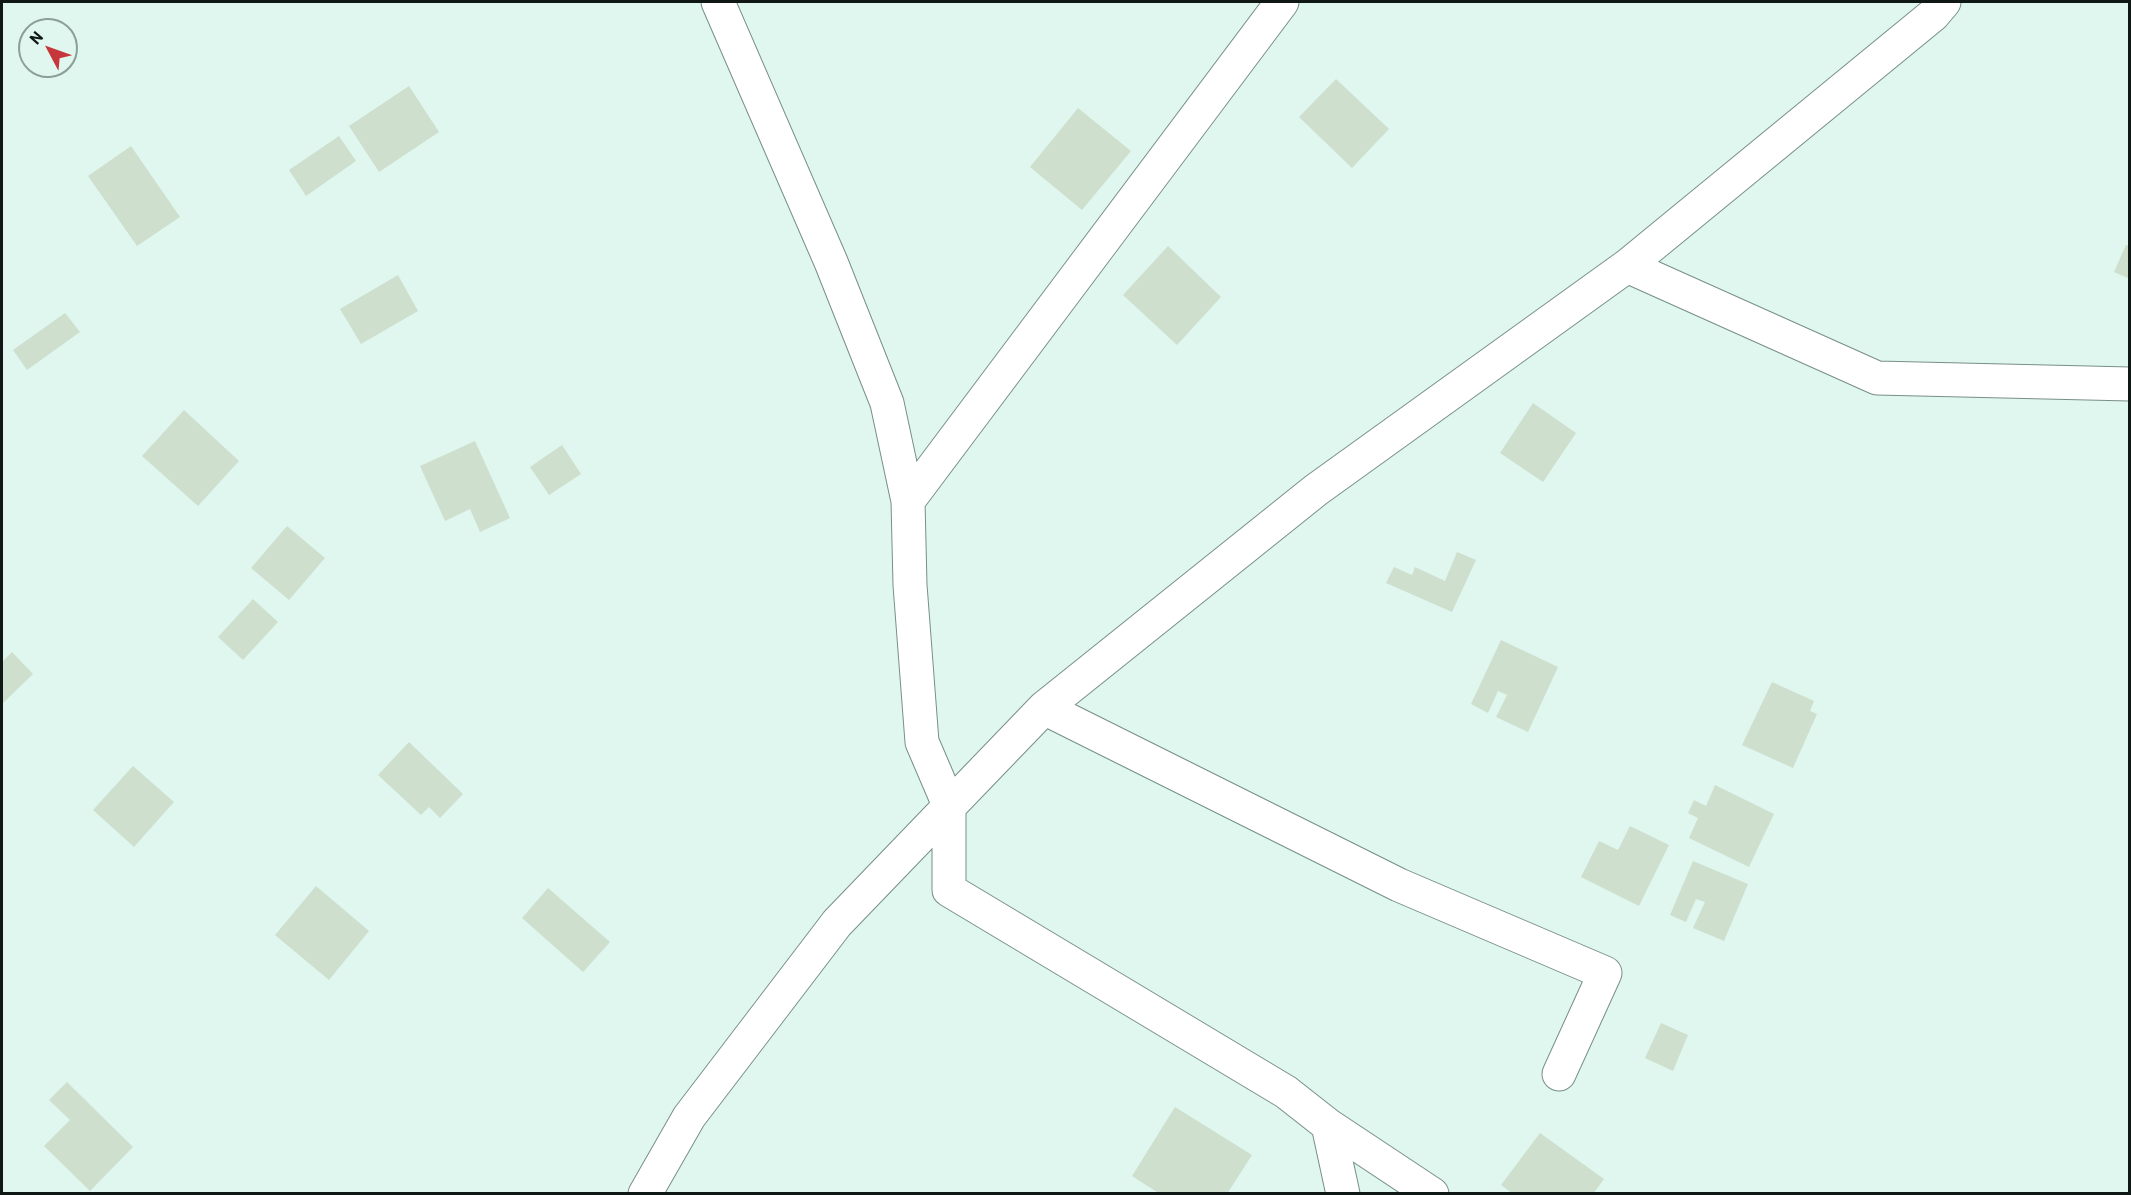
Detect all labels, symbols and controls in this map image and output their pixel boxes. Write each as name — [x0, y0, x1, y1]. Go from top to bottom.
north arrow — [18, 18, 78, 78]
text: N — [25, 27, 46, 47]

